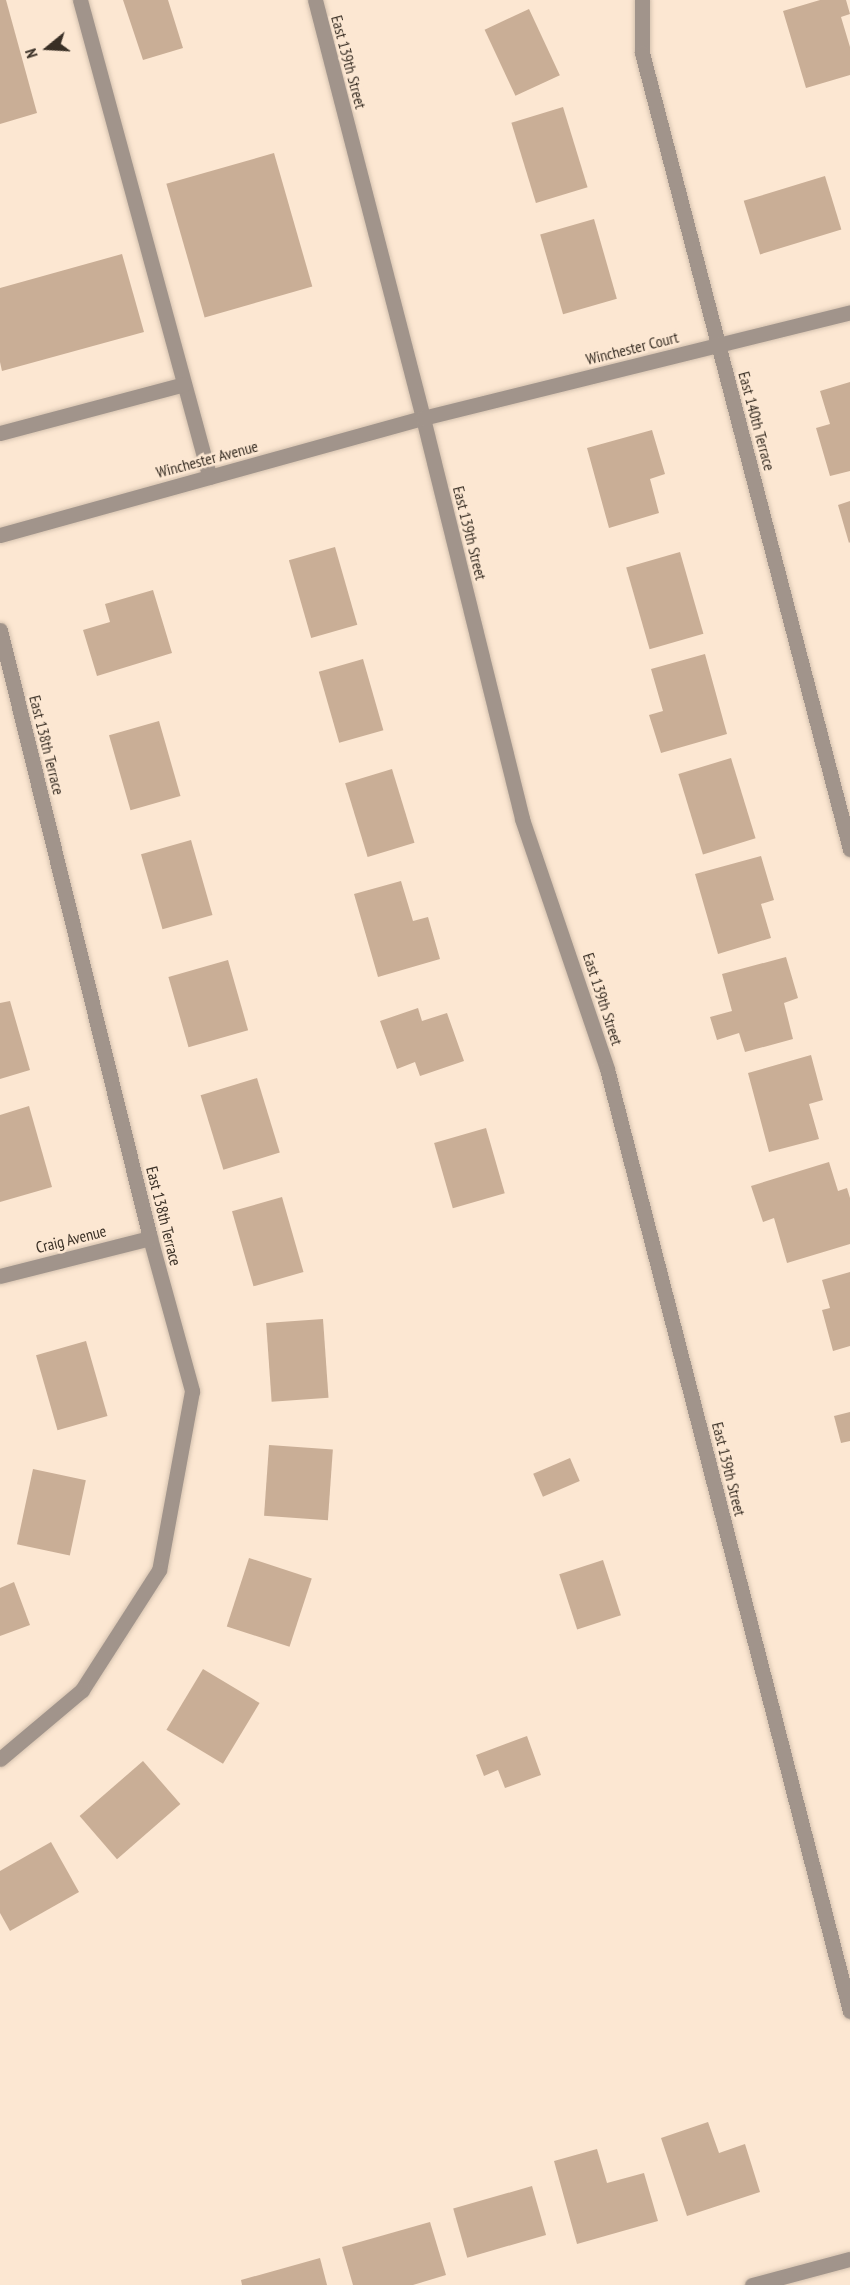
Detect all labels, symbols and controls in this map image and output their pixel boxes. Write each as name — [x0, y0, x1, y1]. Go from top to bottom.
street label: East 139th Street — [327, 13, 371, 111]
north arrow — [18, 18, 78, 78]
text: N — [20, 46, 42, 61]
street label: Winchester Court — [584, 327, 680, 369]
street label: East 140th Terrace — [735, 369, 779, 473]
street label: Winchester Avenue — [154, 436, 260, 482]
street label: East 139th Street — [449, 484, 491, 582]
street label: East 138th Terrace — [25, 693, 69, 797]
street label: East 139th Street — [579, 950, 627, 1048]
street label: East 138th Terrace — [142, 1164, 186, 1268]
street label: Craig Avenue — [34, 1221, 108, 1257]
street label: East 139th Street — [708, 1420, 750, 1518]

